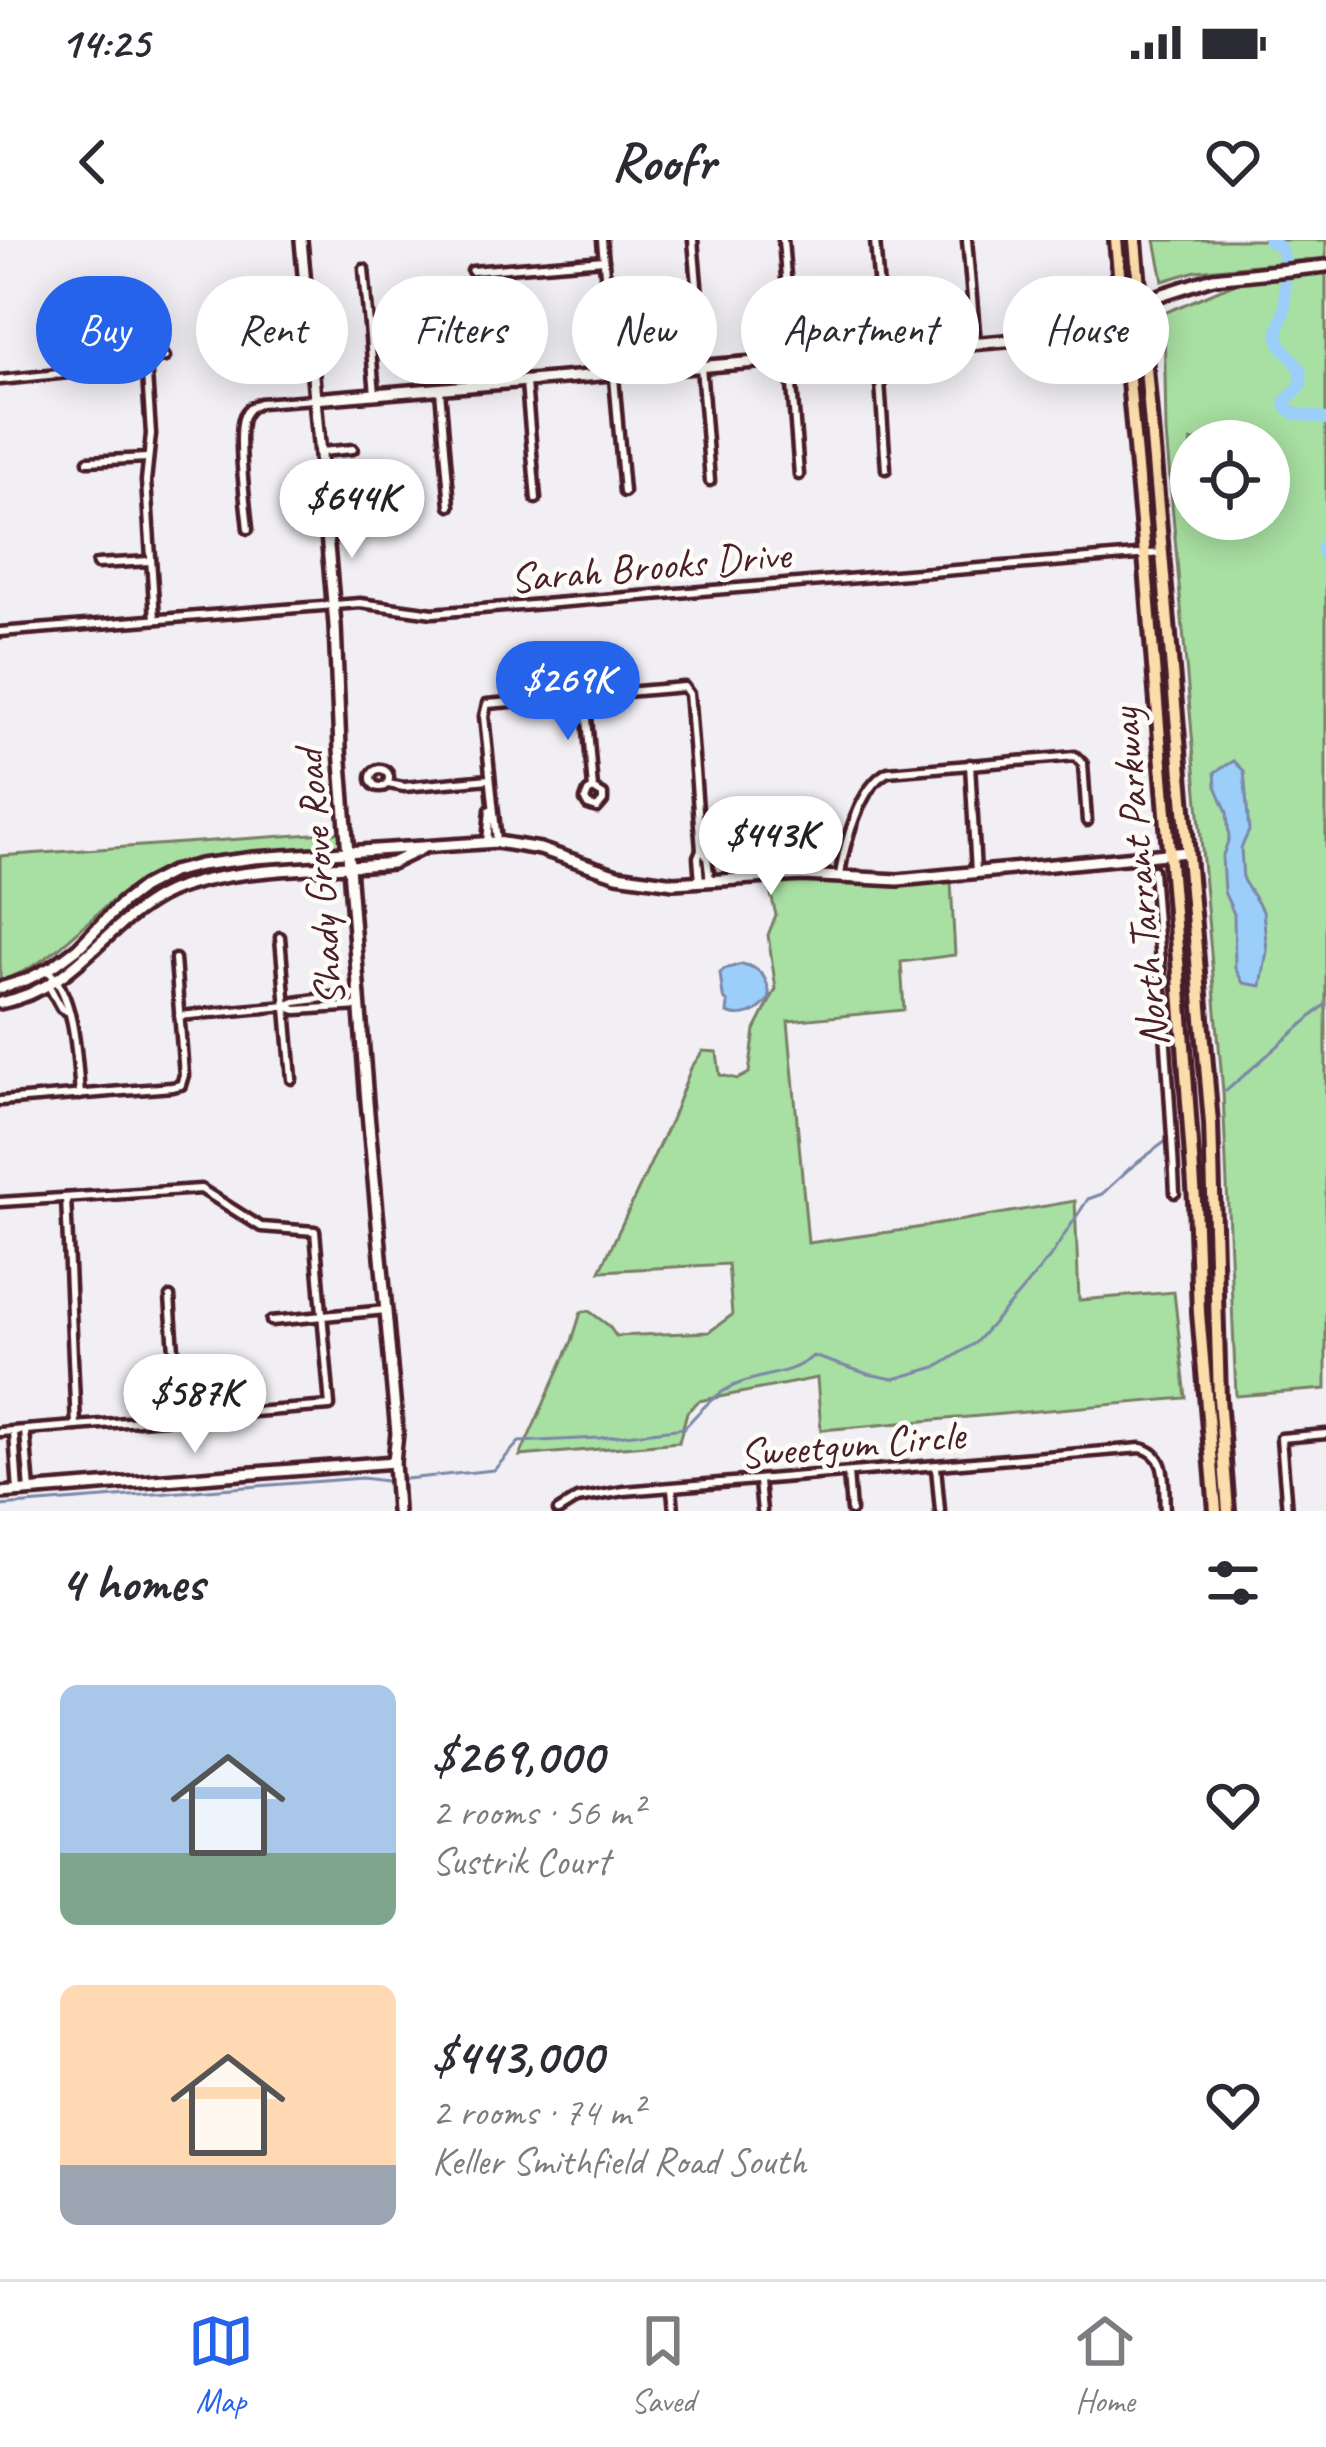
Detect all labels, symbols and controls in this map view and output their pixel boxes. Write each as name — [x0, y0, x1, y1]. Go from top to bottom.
text: 14:25 — [60, 14, 149, 71]
text: Roofr — [611, 128, 715, 196]
icon: back — [60, 129, 126, 195]
icon: heart — [1200, 129, 1266, 195]
chip: Buy — [36, 276, 172, 384]
chip: Rent — [196, 276, 348, 384]
chip: Filters — [372, 276, 548, 384]
chip: New — [572, 276, 717, 384]
chip: Apartment — [741, 276, 979, 384]
chip: House — [1003, 276, 1169, 384]
map controls — [1170, 420, 1290, 540]
button: locate — [1170, 420, 1290, 540]
pin: $644K — [268, 459, 436, 561]
text: $644K — [307, 473, 397, 522]
street label: Sarah Brooks Drive — [508, 528, 794, 605]
pin: $269K — [484, 641, 652, 743]
text: $269K — [523, 655, 613, 704]
street label: North Tarrant Parkway — [1098, 704, 1181, 1049]
street label: Shady Grove Road — [281, 742, 357, 1008]
pin: $443K — [687, 796, 855, 898]
text: $443K — [726, 810, 816, 859]
pin: $587K — [111, 1354, 279, 1456]
text: $587K — [150, 1368, 240, 1417]
street label: Sweetgum Circle — [738, 1408, 969, 1481]
icon: filters — [1200, 1550, 1266, 1616]
text: 4 homes — [60, 1551, 204, 1615]
text: $269,000 — [432, 1724, 603, 1788]
icon: home — [156, 1733, 300, 1877]
icon: heart — [1200, 1772, 1266, 1838]
text: 2 rooms · 56 m² — [432, 1788, 643, 1837]
text: Sustrik Court — [432, 1837, 609, 1886]
text: $443,000 — [432, 2024, 603, 2088]
icon: home — [156, 2033, 300, 2177]
icon: heart — [1200, 2072, 1266, 2138]
text: 2 rooms · 74 m² — [432, 2088, 643, 2137]
text: Keller Smithfield Road South — [432, 2137, 806, 2186]
tab: Map — [188, 2308, 254, 2422]
tab: Saved — [630, 2308, 696, 2422]
tab: Home — [1072, 2308, 1138, 2422]

